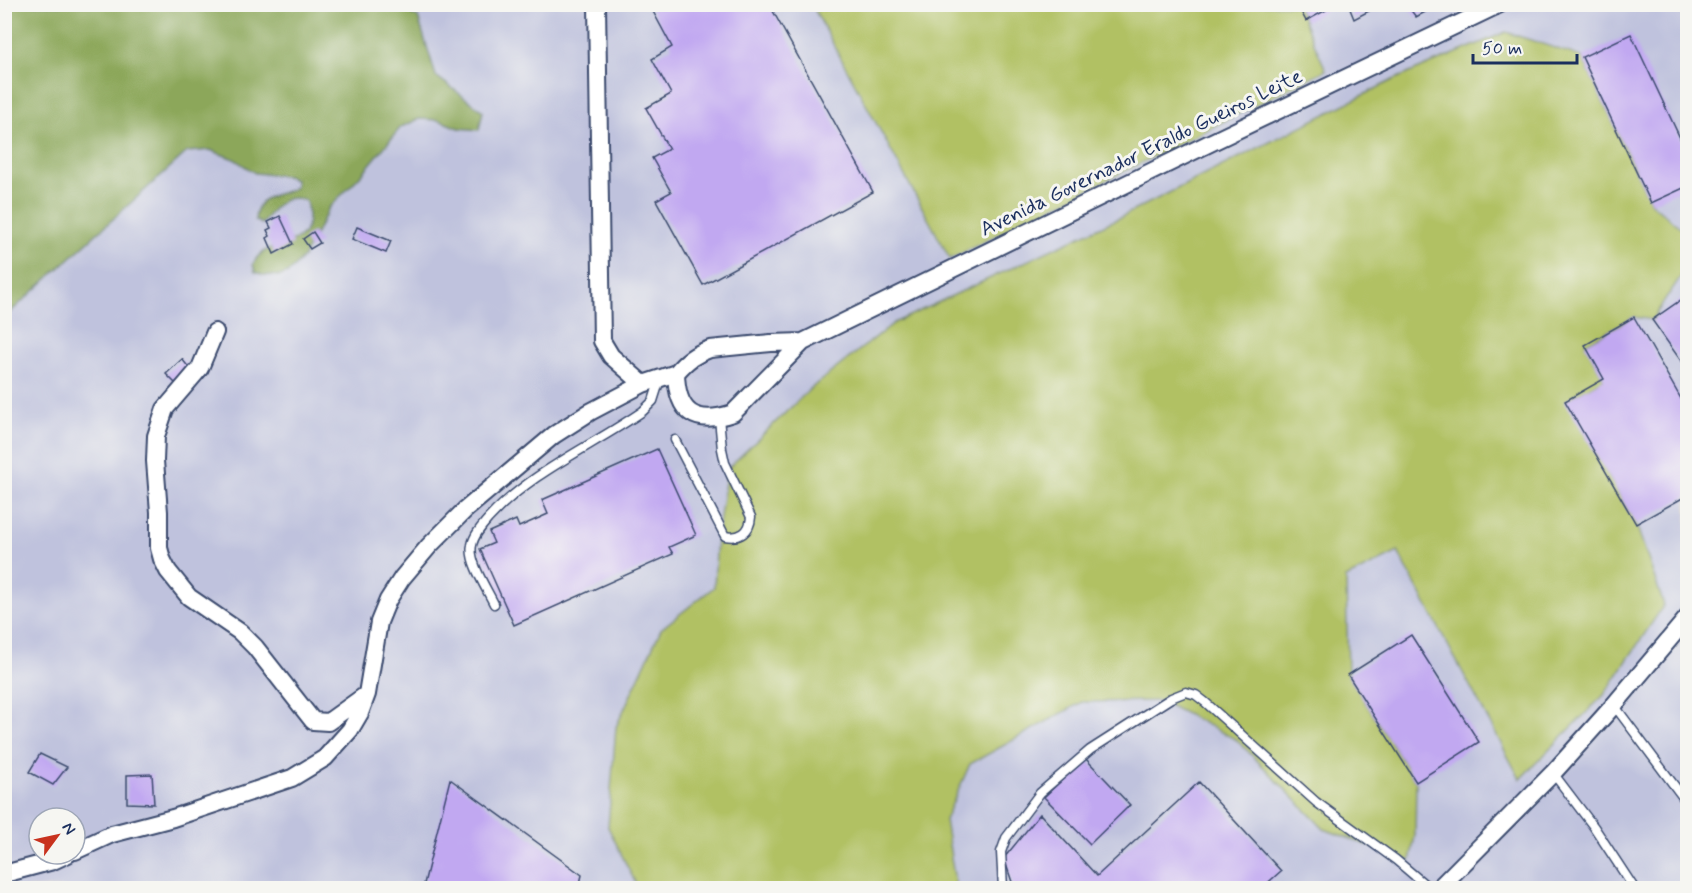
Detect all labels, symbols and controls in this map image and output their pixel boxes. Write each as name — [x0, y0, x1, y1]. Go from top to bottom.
scale bar — [1473, 27, 1576, 65]
text: 50 m — [1482, 37, 1522, 61]
street label: Avenida Governador Eraldo Gueiros Leite — [976, 62, 1307, 243]
north arrow — [27, 806, 87, 866]
text: N — [57, 818, 80, 839]

